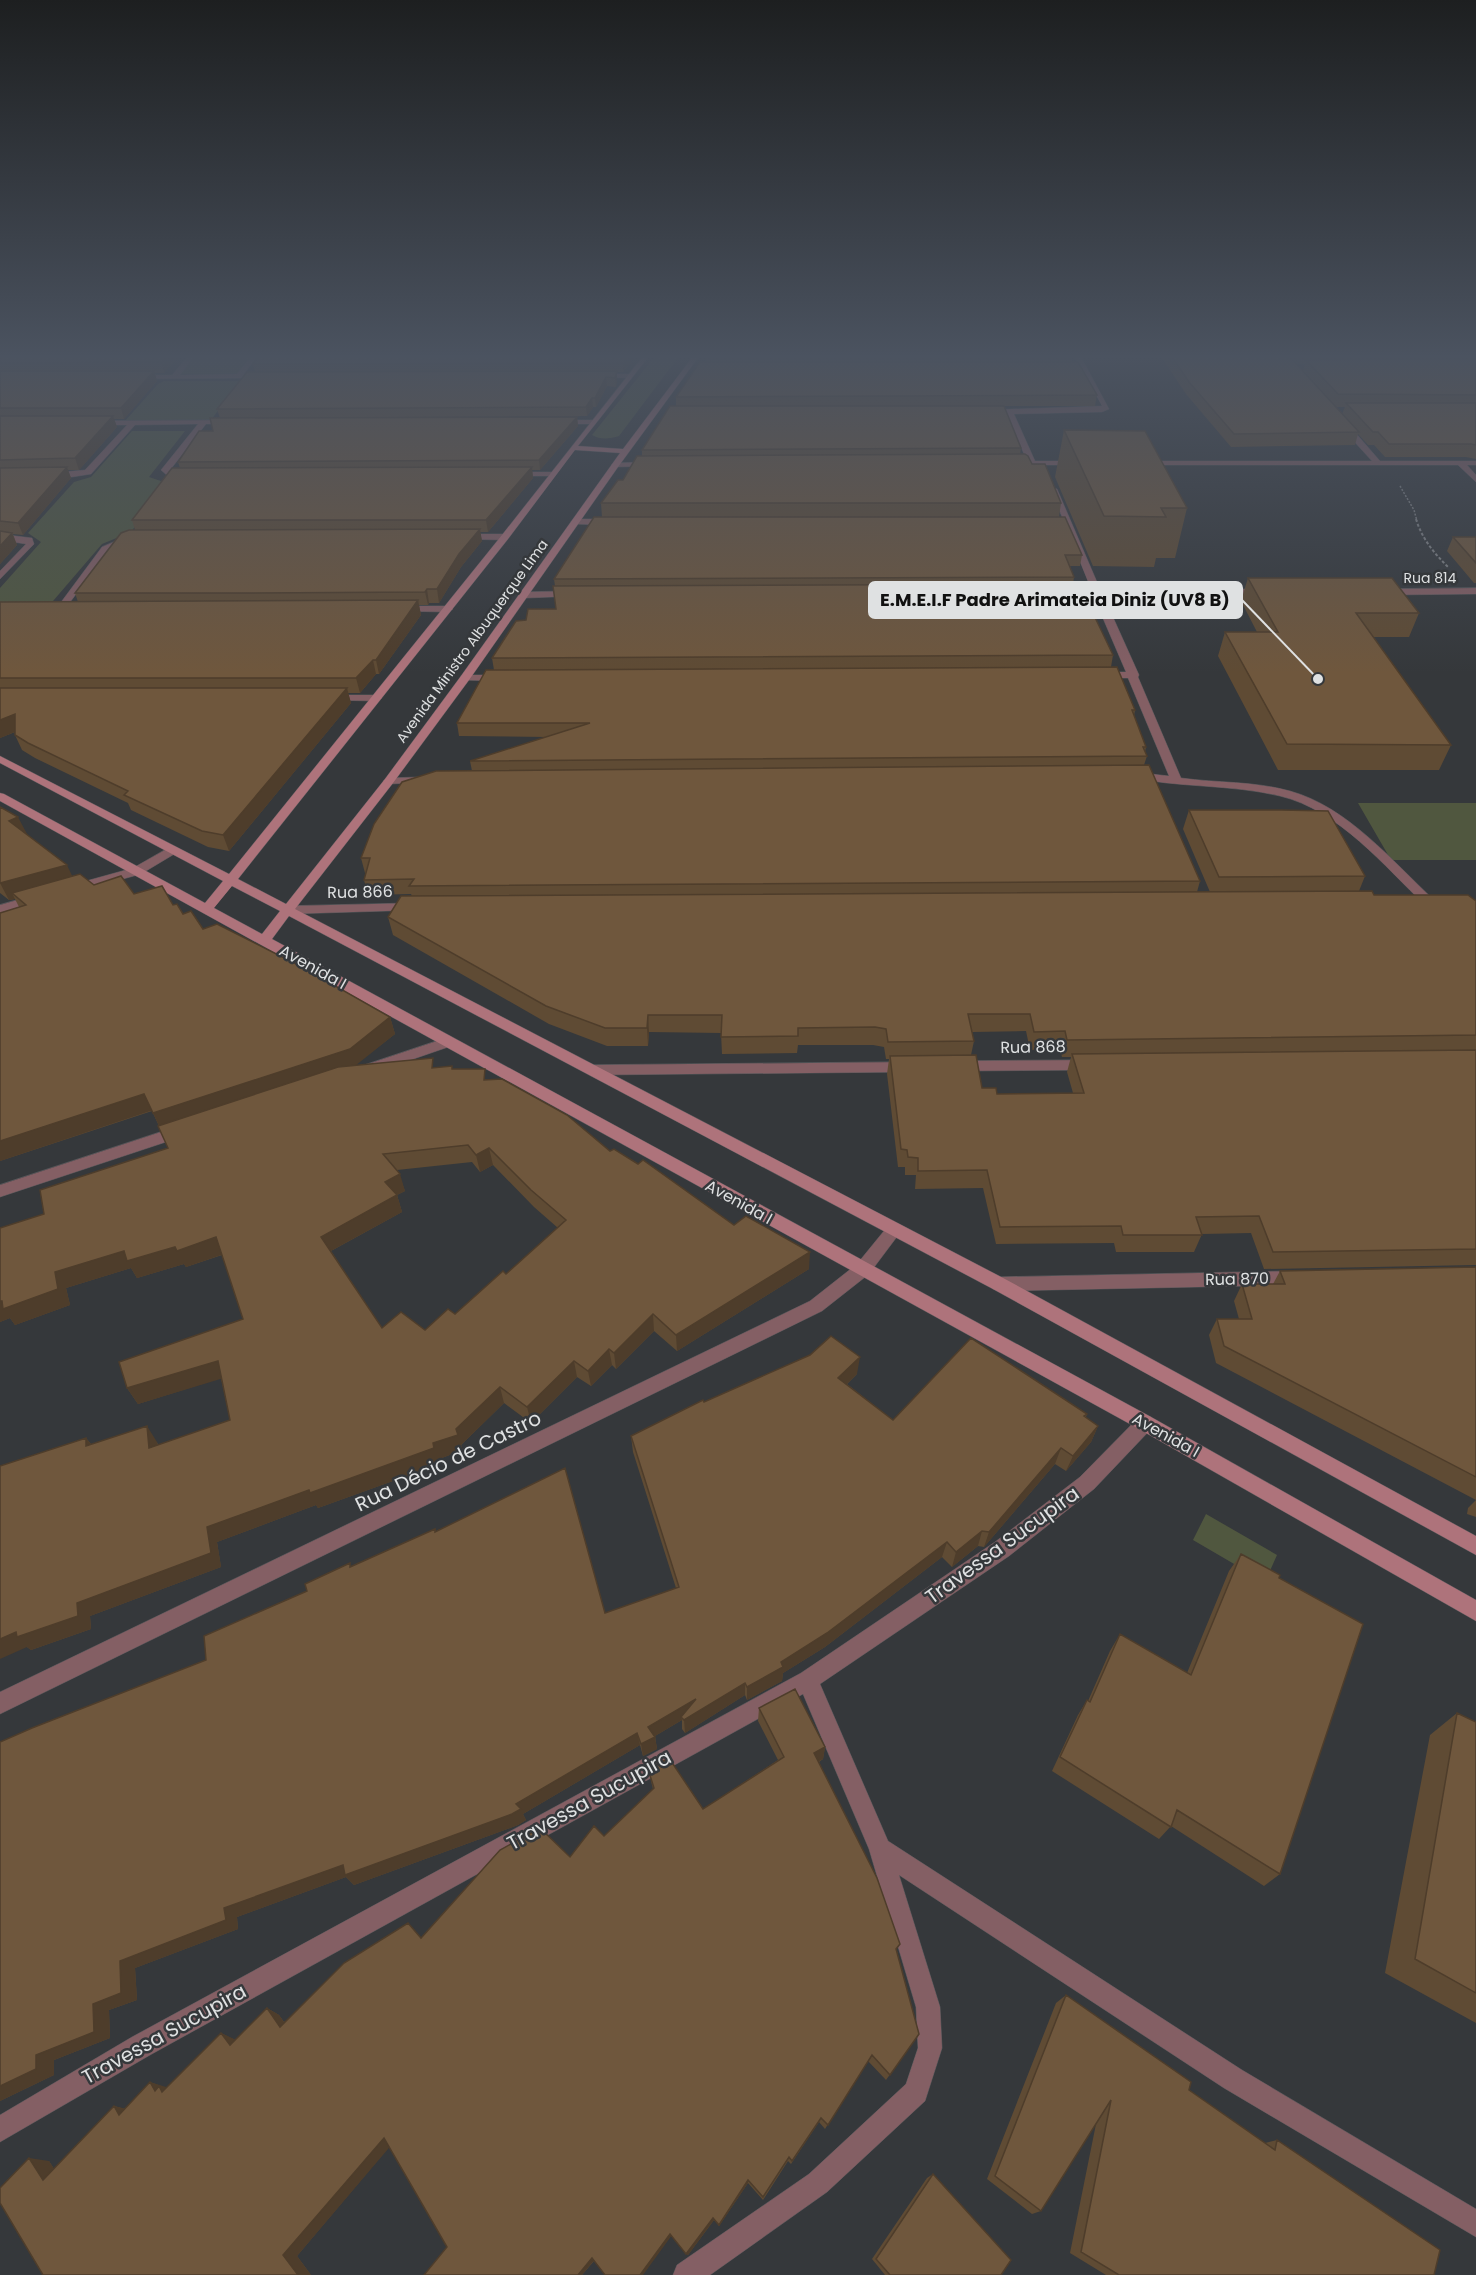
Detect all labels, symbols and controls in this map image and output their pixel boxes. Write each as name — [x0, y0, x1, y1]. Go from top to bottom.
street label: Avenida Ministro Albuquerque Lima — [391, 535, 553, 747]
street label: Rua 814 — [1404, 568, 1457, 588]
callout: E.M.E.I.F Padre Arimateia Diniz (UV8 B) — [869, 582, 1242, 618]
text: E.M.E.I.F Padre Arimateia Diniz (UV8 B) — [880, 587, 1230, 612]
street label: Rua 866 — [327, 880, 393, 904]
street label: Avenida I — [275, 939, 351, 995]
street label: Rua 868 — [1000, 1035, 1066, 1059]
street label: Avenida I — [701, 1174, 777, 1230]
street label: Rua 870 — [1205, 1267, 1269, 1291]
street label: Rua Décio de Castro — [350, 1404, 546, 1518]
street label: Avenida I — [1128, 1407, 1204, 1463]
street label: Travessa Sucupira — [919, 1480, 1085, 1610]
street label: Travessa Sucupira — [502, 1743, 676, 1857]
street label: Travessa Sucupira — [77, 1977, 251, 2091]

